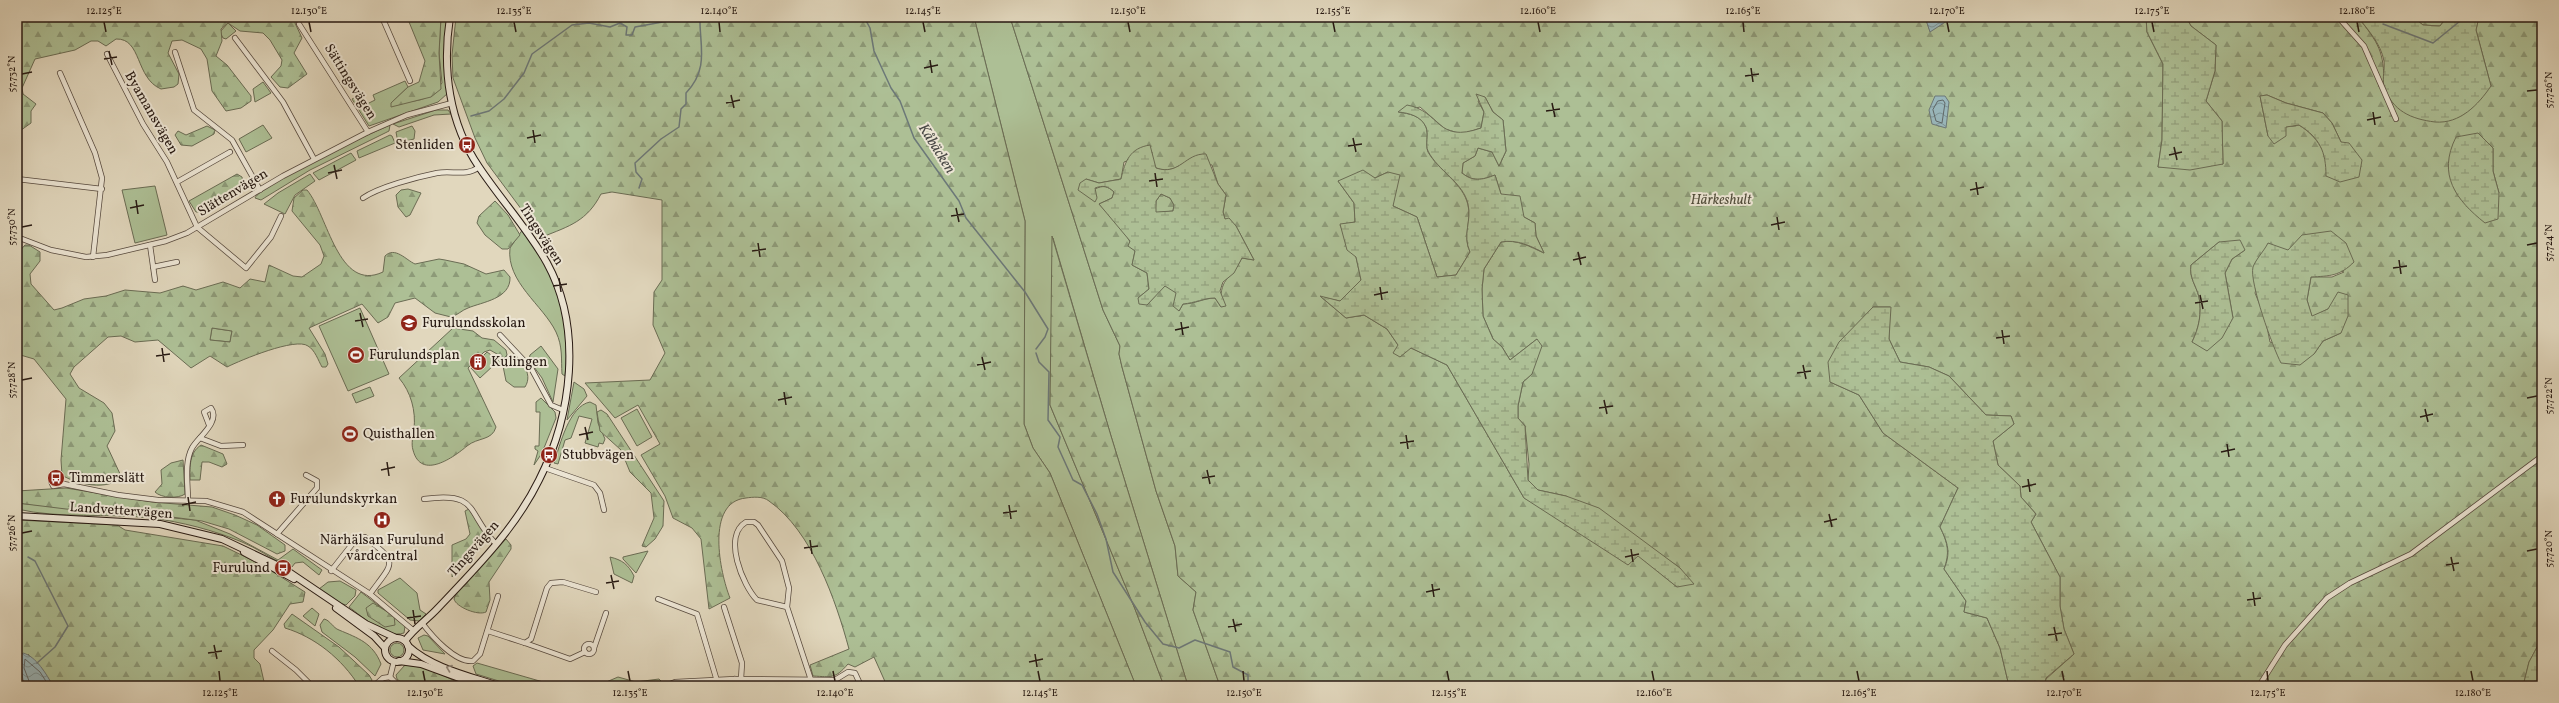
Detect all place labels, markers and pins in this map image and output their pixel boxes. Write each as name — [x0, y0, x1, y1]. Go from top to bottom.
bus stop icon: Stenliden — [457, 135, 477, 155]
place label: Stenliden — [395, 136, 454, 155]
school or university icon: Furulundsskolan — [399, 313, 419, 333]
place label: Furulundsskolan — [422, 314, 526, 333]
sports icon: Furulundsplan — [346, 345, 366, 365]
place label: Furulundsplan — [369, 346, 460, 365]
building icon: Kulingen — [468, 352, 488, 372]
place label: Kulingen — [491, 353, 547, 372]
sports icon: Quisthallen — [340, 424, 360, 444]
place label: Quisthallen — [363, 425, 435, 444]
bus stop icon: Stubbvägen — [539, 445, 559, 465]
place label: Stubbvägen — [562, 446, 634, 465]
bus stop icon: Timmerslätt — [46, 468, 66, 488]
place label: Timmerslätt — [69, 469, 145, 488]
church icon: Furulundskyrkan — [267, 489, 287, 509]
place label: Furulundskyrkan — [290, 490, 397, 509]
hospital icon: Närhälsan Furulund vårdcentral — [372, 510, 392, 530]
place label: Närhälsan Furulund vårdcentral — [320, 531, 444, 566]
bus stop icon: Furulund — [273, 558, 293, 578]
place label: Furulund — [213, 559, 270, 578]

